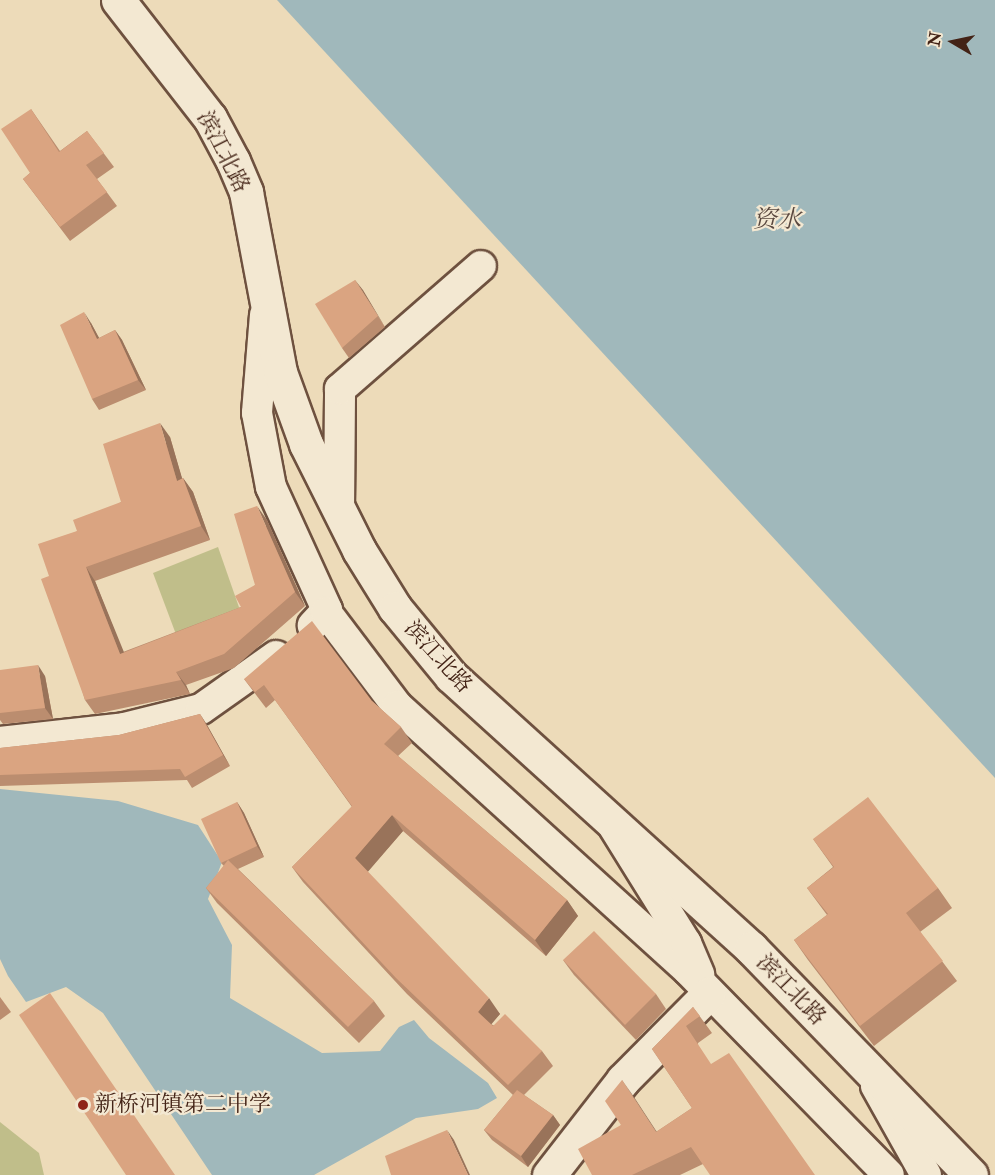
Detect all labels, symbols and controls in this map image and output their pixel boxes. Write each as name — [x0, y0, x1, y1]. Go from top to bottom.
north arrow — [923, 12, 983, 72]
text: N — [924, 31, 946, 48]
street label: 滨江北路 — [191, 107, 255, 197]
water label: 资水 — [753, 206, 801, 234]
street label: 滨江北路 — [399, 615, 477, 699]
street label: 滨江北路 — [751, 949, 831, 1031]
place label: 新桥河镇第二中学 — [95, 1092, 271, 1118]
marker: 新桥河镇第二中学 — [76, 1098, 90, 1112]

